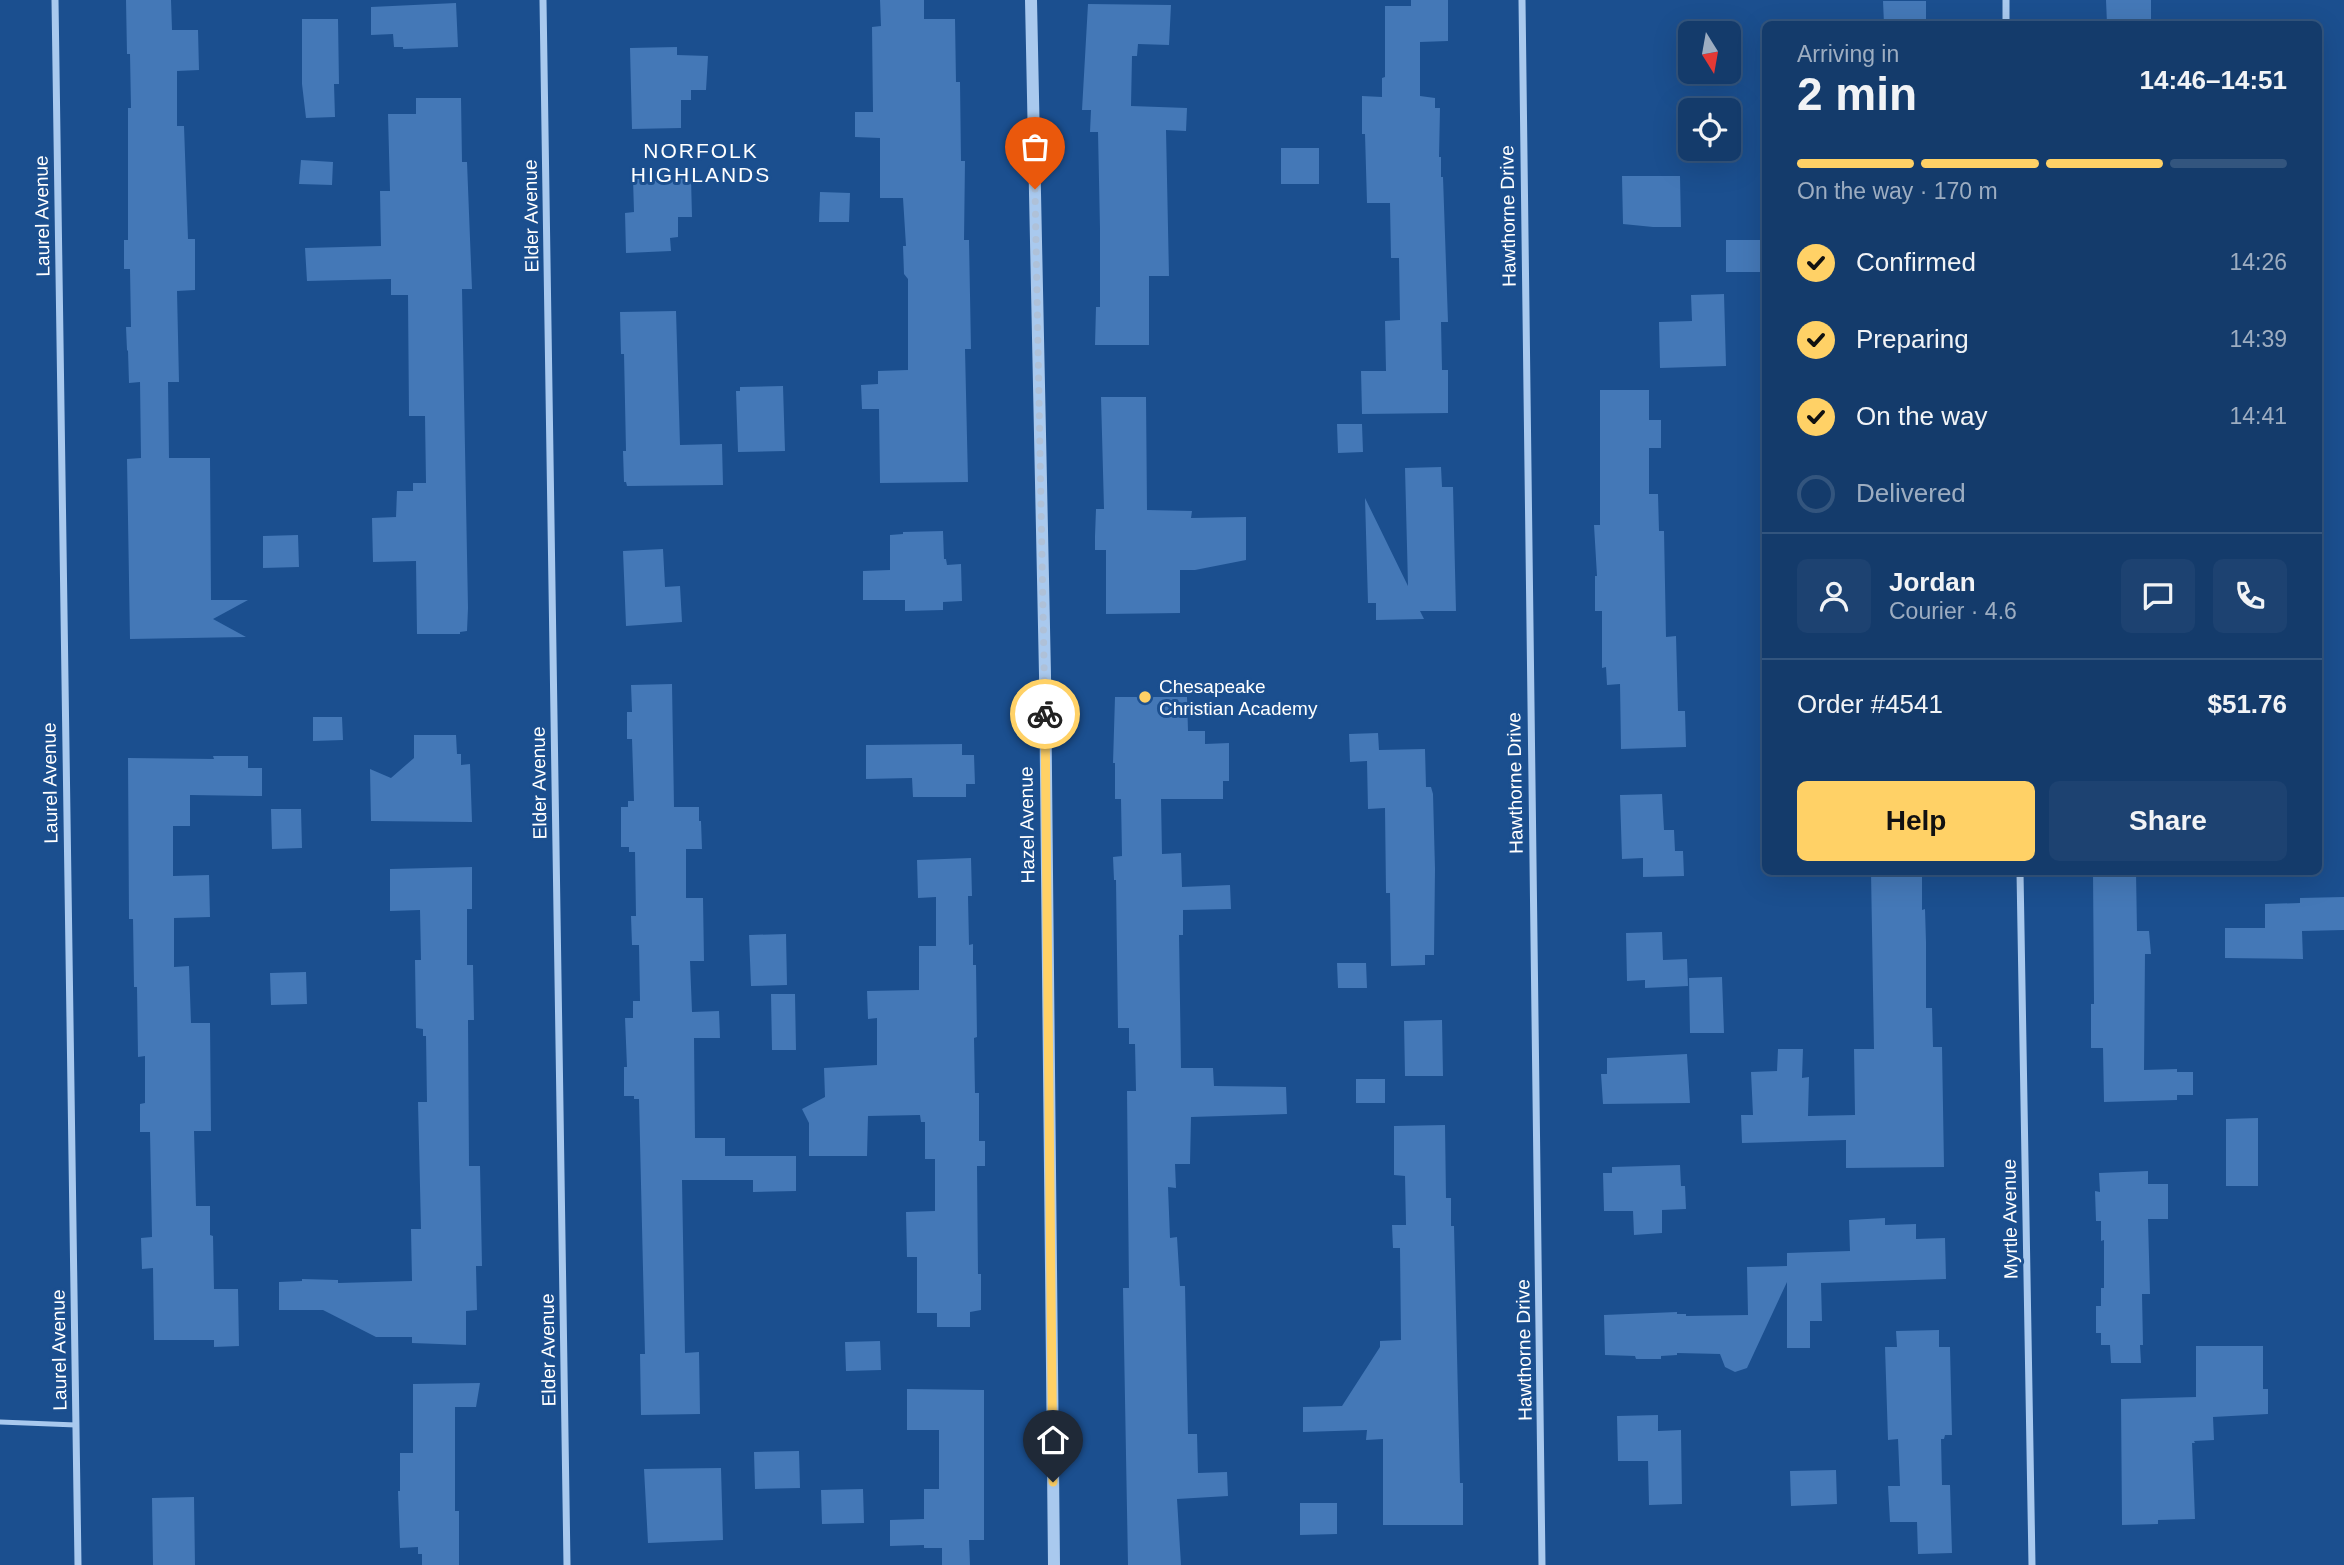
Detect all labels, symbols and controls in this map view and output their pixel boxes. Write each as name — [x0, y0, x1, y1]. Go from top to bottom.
north arrow — [1678, 21, 1741, 84]
map controls — [1678, 21, 1741, 161]
text: Arriving in — [1797, 41, 1899, 67]
text: 14:46–14:51 — [2140, 65, 2287, 95]
text: 2 min — [1797, 68, 1917, 120]
button: locate — [1678, 98, 1741, 161]
pin — [1005, 117, 1065, 189]
icon: bag — [1016, 128, 1054, 166]
district label: NORFOLK HIGHLANDS — [631, 139, 771, 186]
street label: Hawthorne Drive — [1496, 145, 1520, 287]
street label: Laurel Avenue — [30, 155, 54, 277]
street label: Elder Avenue — [520, 159, 542, 273]
text: On the way · 170 m — [1797, 178, 1998, 204]
icon: check — [1797, 244, 1835, 282]
text: Confirmed — [1856, 247, 1976, 277]
text: 14:26 — [2229, 249, 2287, 275]
icon: check — [1797, 321, 1835, 359]
text: Preparing — [1856, 324, 1969, 354]
text: 14:39 — [2229, 326, 2287, 352]
icon: check — [1797, 398, 1835, 436]
text: On the way — [1856, 401, 1988, 431]
text: 14:41 — [2229, 403, 2287, 429]
text: Delivered — [1856, 478, 1966, 508]
button: person — [1797, 559, 1871, 633]
button: chat — [2121, 559, 2195, 633]
button: phone — [2213, 559, 2287, 633]
text: Jordan — [1889, 567, 1976, 597]
text: Courier · 4.6 — [1889, 598, 2017, 624]
place label: Chesapeake Christian Academy — [1159, 676, 1318, 719]
courier — [1010, 679, 1080, 749]
marker: Chesapeake Christian Academy — [1137, 689, 1153, 705]
text: Order #4541 — [1797, 689, 1943, 719]
text: $51.76 — [2207, 689, 2287, 719]
icon: bike — [1026, 695, 1064, 733]
street label: Hawthorne Drive — [1503, 712, 1527, 854]
street label: Laurel Avenue — [38, 722, 62, 844]
street label: Elder Avenue — [528, 726, 550, 840]
street label: Hazel Avenue — [1015, 766, 1039, 884]
button: Help — [1797, 781, 2035, 861]
button: Share — [2049, 781, 2287, 861]
street label: Myrtle Avenue — [1998, 1159, 2022, 1279]
street label: Hawthorne Drive — [1512, 1279, 1536, 1421]
street label: Laurel Avenue — [47, 1289, 71, 1411]
street label: Elder Avenue — [537, 1293, 559, 1407]
pin — [1023, 1410, 1083, 1482]
icon: home — [1034, 1421, 1072, 1459]

